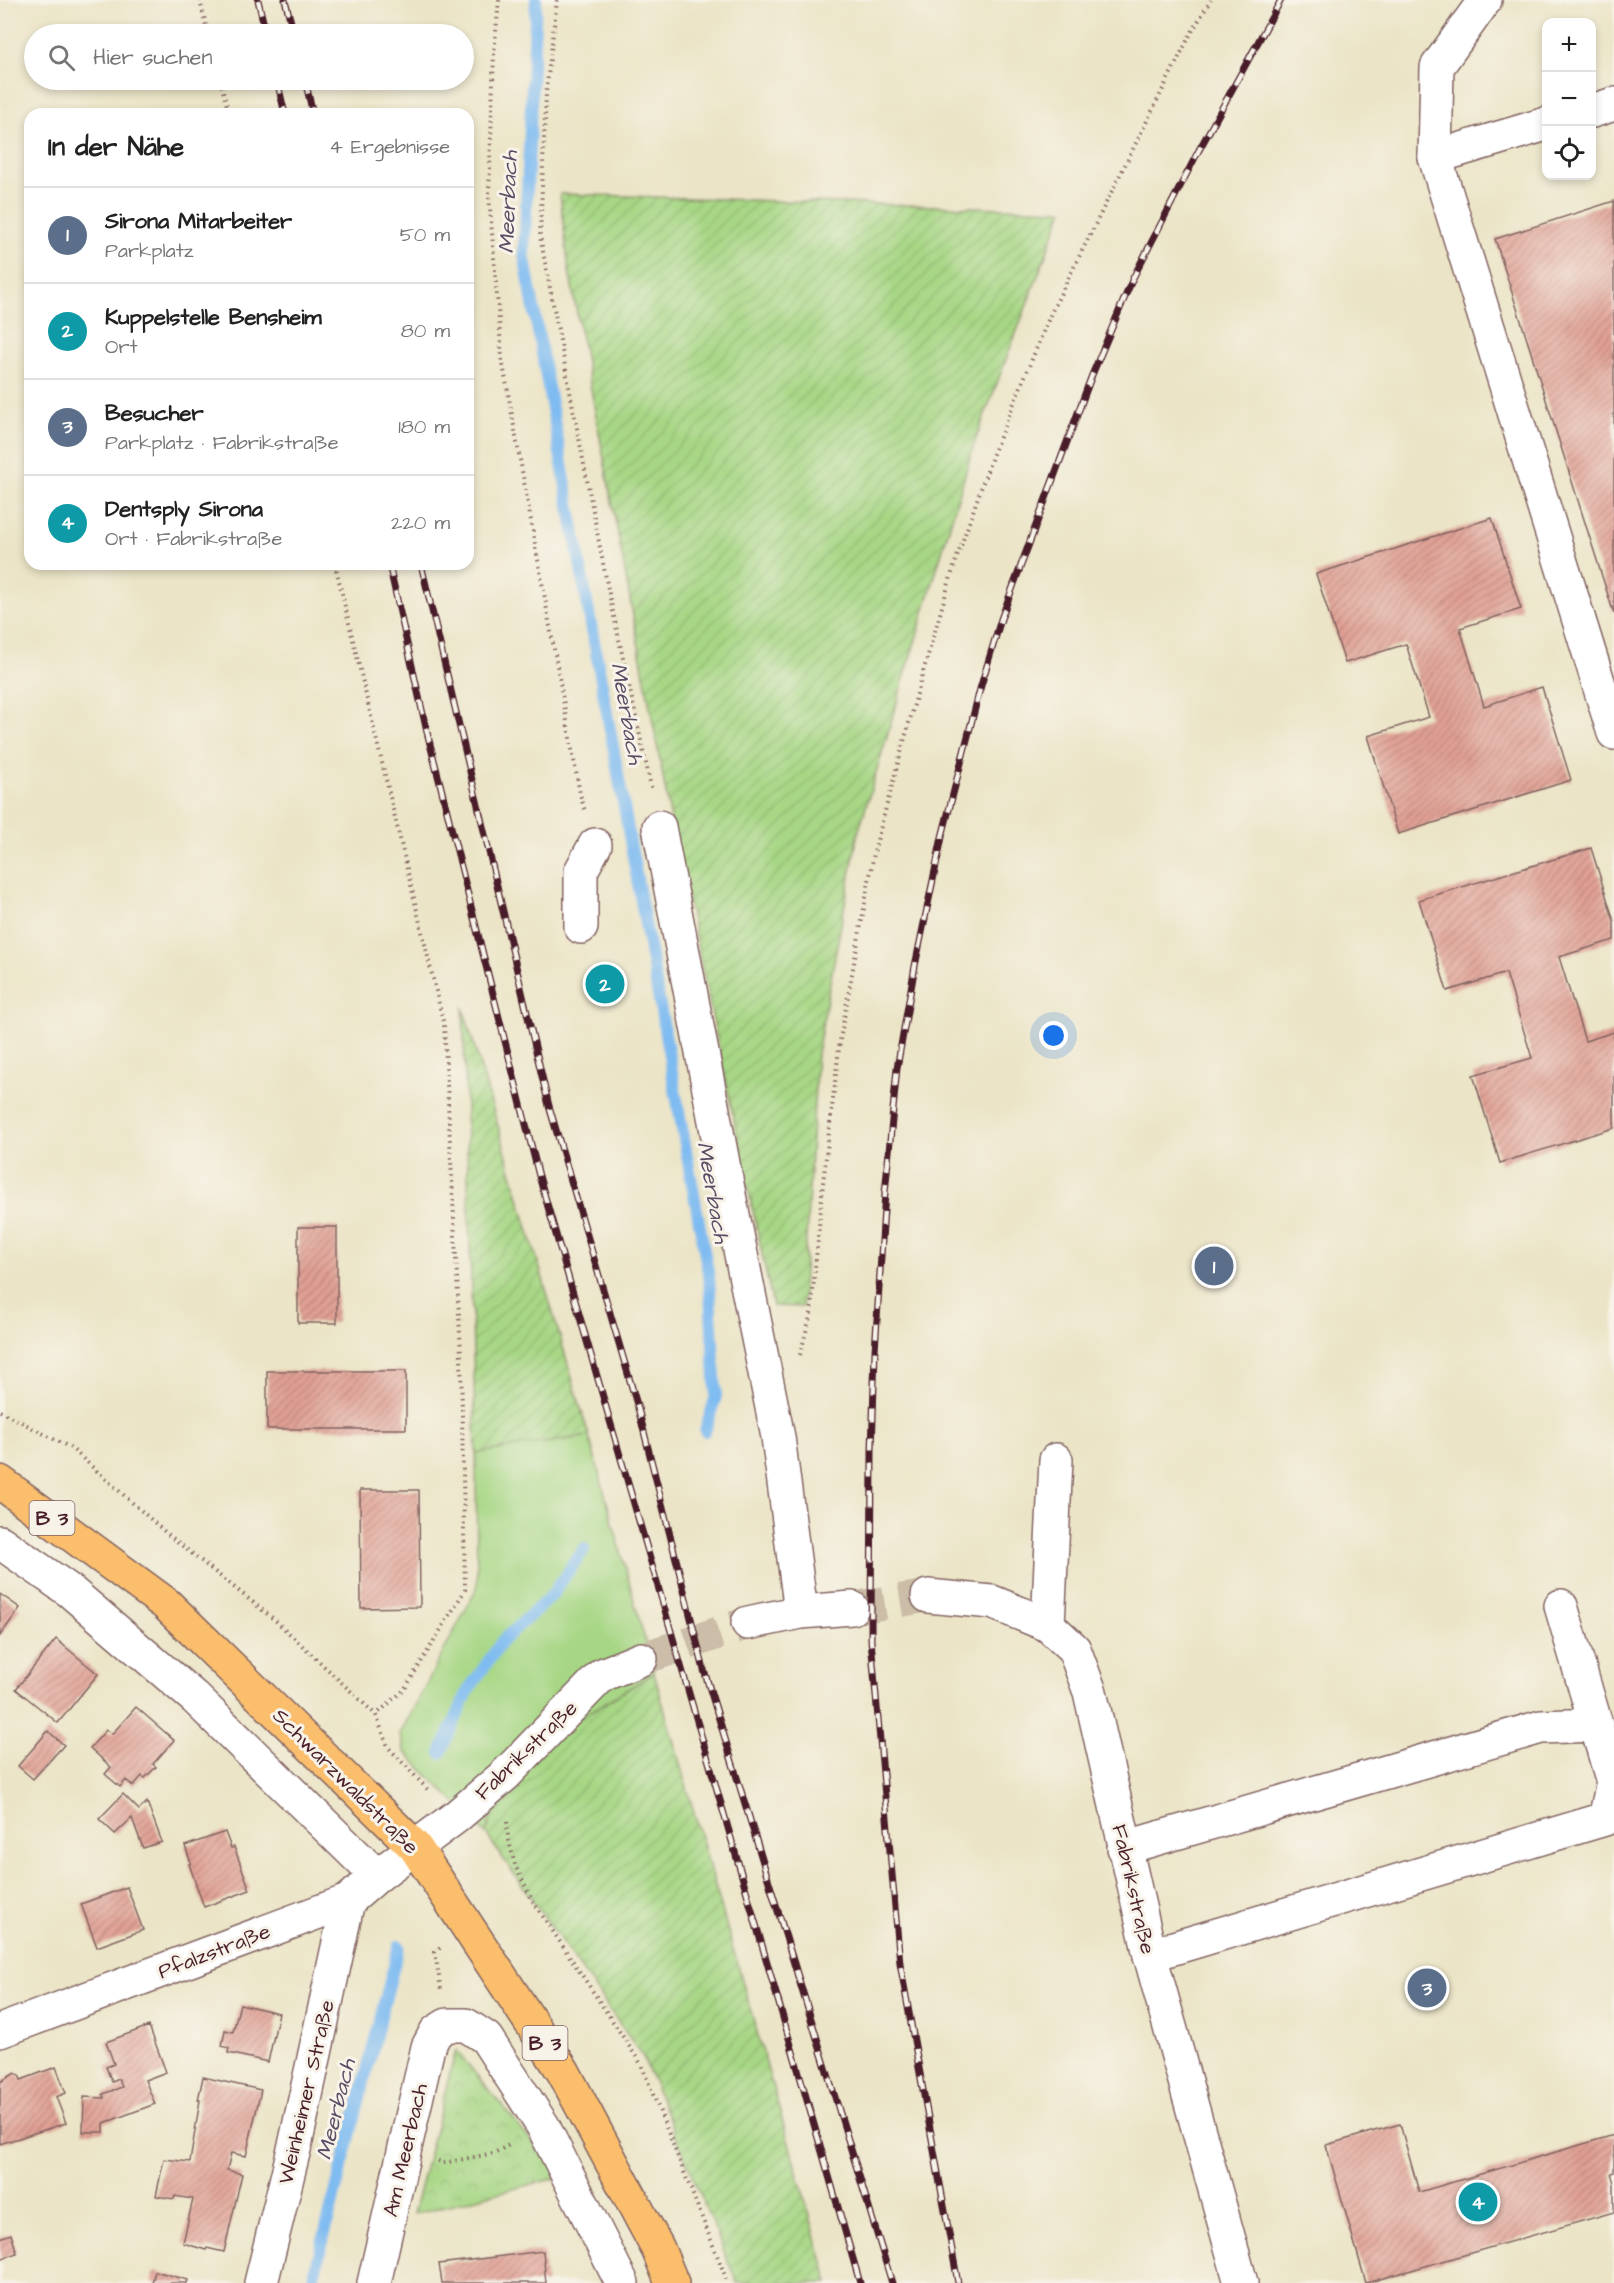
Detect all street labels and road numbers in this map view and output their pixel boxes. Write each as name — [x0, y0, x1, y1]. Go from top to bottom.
road number: B 3 — [29, 1501, 74, 1535]
street label: Fabrikstraße — [469, 1694, 584, 1807]
street label: Schwarzwaldstraße — [266, 1702, 425, 1861]
street label: Fabrikstraße — [1105, 1821, 1163, 1957]
street label: Pfalzstraße — [154, 1917, 274, 1986]
street label: Weinheimer Straße — [271, 1997, 342, 2187]
road number: B 3 — [522, 2026, 568, 2060]
street label: Am Meerbach — [376, 2080, 435, 2220]

